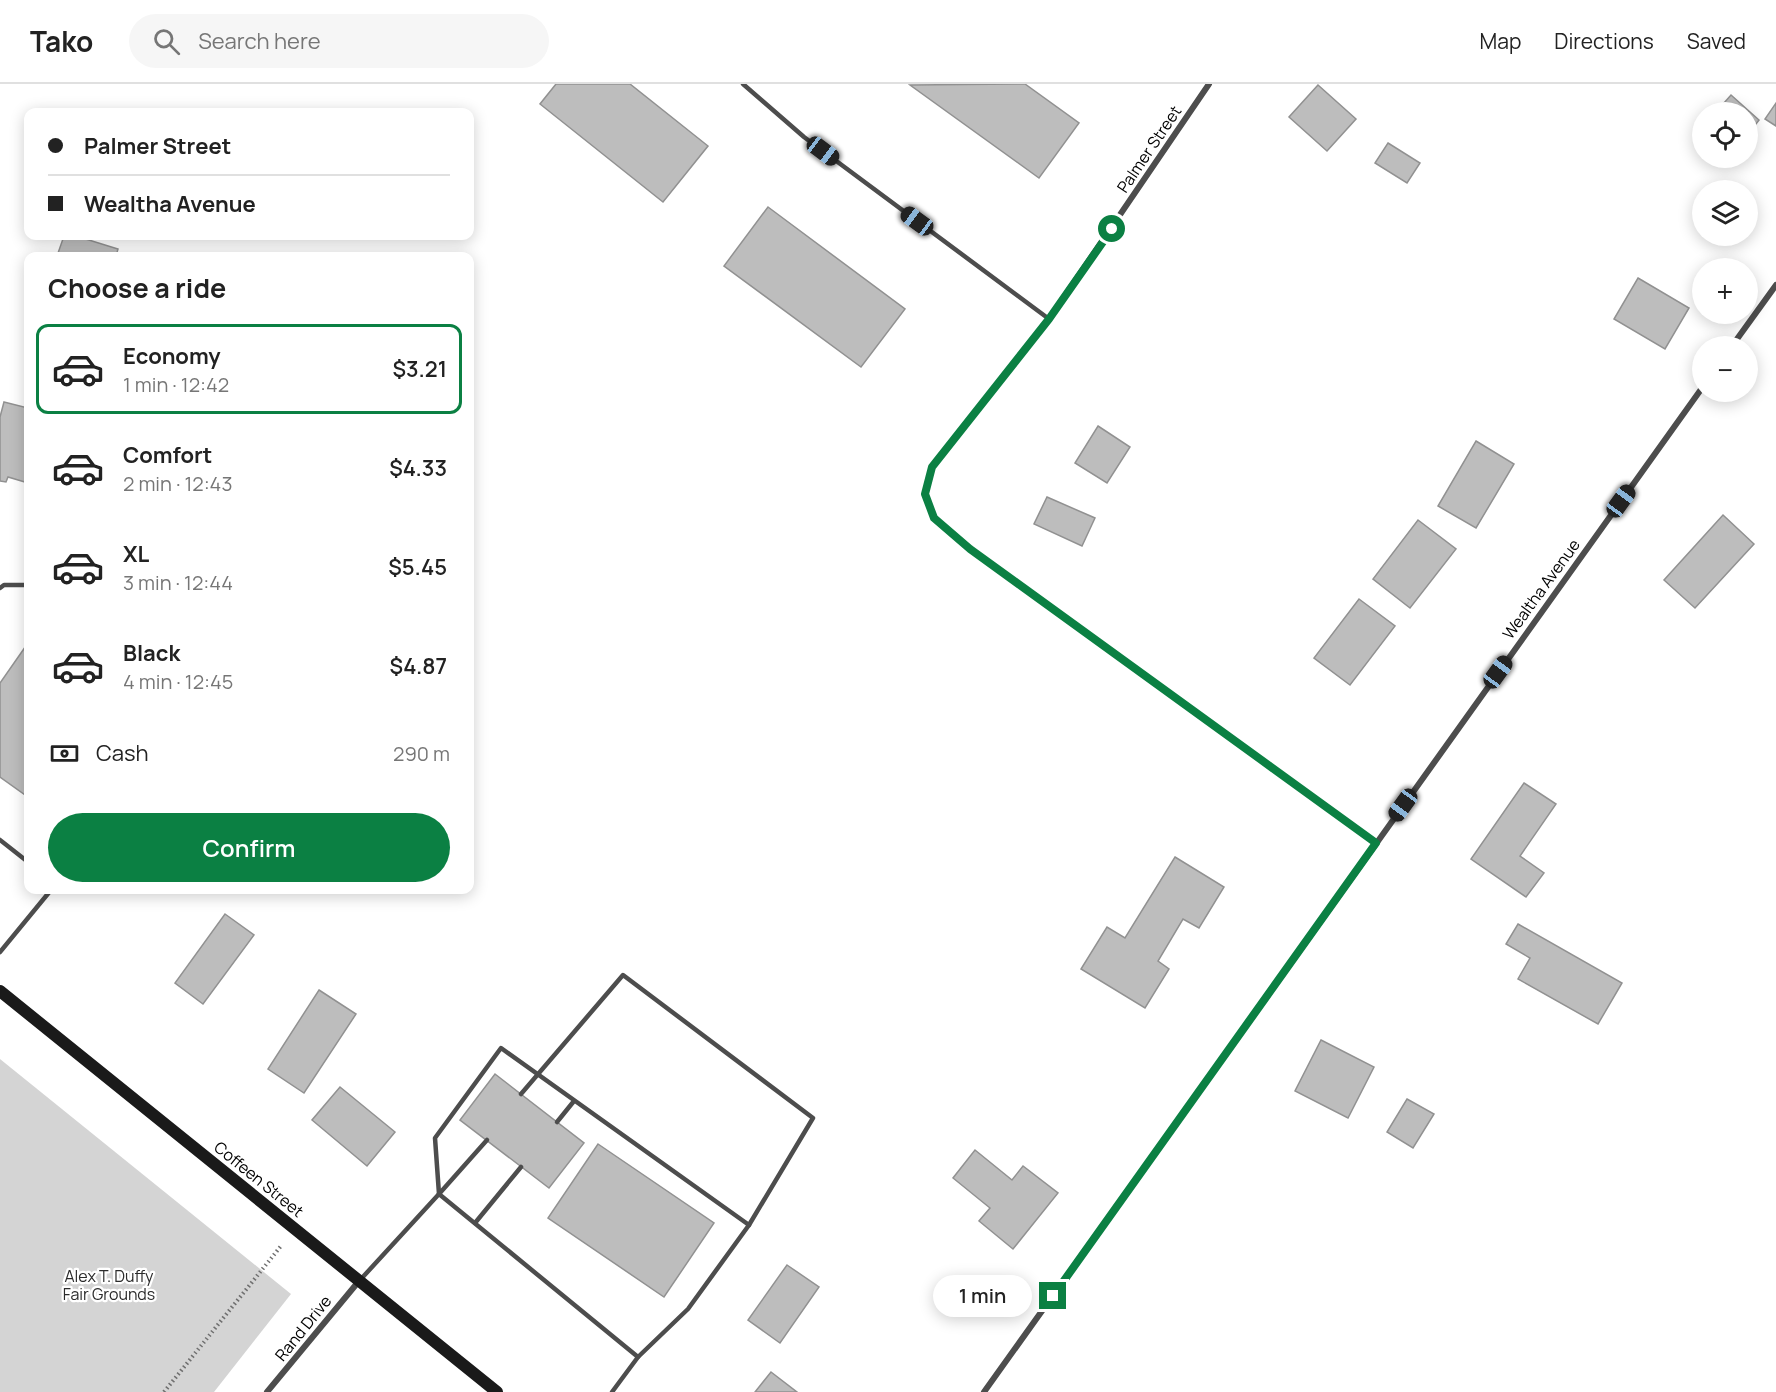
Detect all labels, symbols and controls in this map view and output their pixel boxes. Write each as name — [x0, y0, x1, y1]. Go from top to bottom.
search box — [129, 14, 549, 68]
text: Tako — [30, 22, 93, 60]
icon: search — [150, 25, 183, 58]
text: Search here — [198, 26, 321, 56]
text: Map — [1480, 27, 1521, 55]
text: Directions — [1554, 27, 1654, 55]
text: Saved — [1687, 27, 1746, 55]
street label: Palmer Street — [1112, 101, 1186, 197]
map controls — [1692, 102, 1758, 402]
button: locate — [1692, 102, 1758, 168]
text: Palmer Street — [84, 131, 231, 161]
car — [803, 133, 843, 169]
button: layers — [1692, 180, 1758, 246]
text: Wealtha Avenue — [84, 189, 256, 219]
car — [897, 203, 937, 239]
route start — [1098, 215, 1125, 242]
button: + — [1692, 258, 1758, 324]
text: Choose a ride — [48, 269, 226, 306]
button: − — [1692, 336, 1758, 402]
text: Economy — [123, 341, 221, 371]
icon: car — [51, 342, 105, 396]
text: $3.21 — [392, 354, 447, 384]
text: 1 min · 12:42 — [123, 371, 229, 398]
text: Comfort — [123, 440, 212, 470]
icon: car — [51, 441, 105, 495]
text: $4.33 — [389, 453, 447, 483]
text: 2 min · 12:43 — [123, 470, 232, 497]
car — [1603, 481, 1639, 521]
street label: Wealtha Avenue — [1497, 535, 1585, 643]
text: XL — [123, 539, 149, 569]
icon: car — [51, 540, 105, 594]
text: $5.45 — [388, 552, 447, 582]
text: 3 min · 12:44 — [123, 569, 233, 596]
text: Black — [123, 638, 180, 668]
icon: car — [51, 639, 105, 693]
text: $4.87 — [390, 651, 447, 681]
car — [1480, 652, 1516, 692]
text: 4 min · 12:45 — [123, 668, 233, 695]
icon: cash — [48, 737, 81, 770]
text: Cash — [96, 738, 149, 768]
text: 290 m — [393, 740, 450, 767]
car — [1385, 785, 1421, 825]
button: Confirm — [48, 813, 450, 882]
street label: Coffeen Street — [210, 1136, 308, 1222]
park label: Alex T. Duffy Fair Grounds — [63, 1265, 155, 1305]
callout: 1 min — [933, 1275, 1032, 1317]
text: 1 min — [959, 1282, 1006, 1309]
route end — [1039, 1282, 1066, 1309]
street label: Rand Drive — [270, 1291, 336, 1365]

